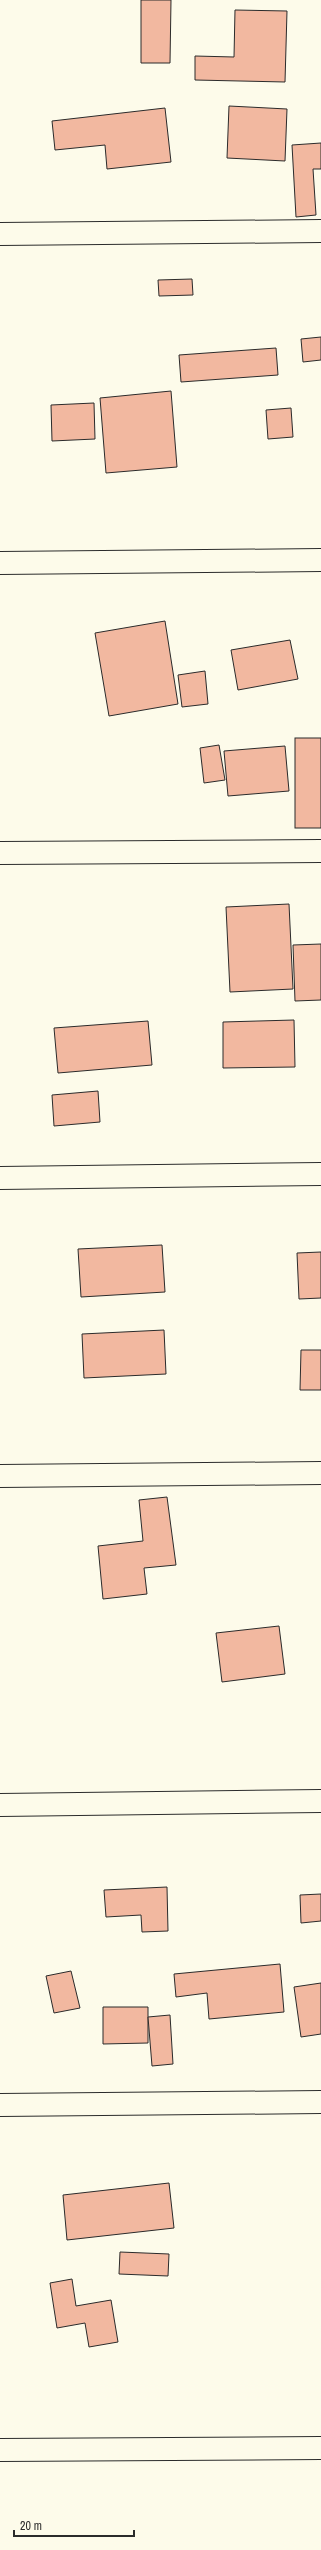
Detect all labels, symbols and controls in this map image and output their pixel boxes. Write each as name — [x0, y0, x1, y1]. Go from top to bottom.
scale bar — [14, 2512, 134, 2538]
text: 20 m — [20, 2518, 42, 2534]

